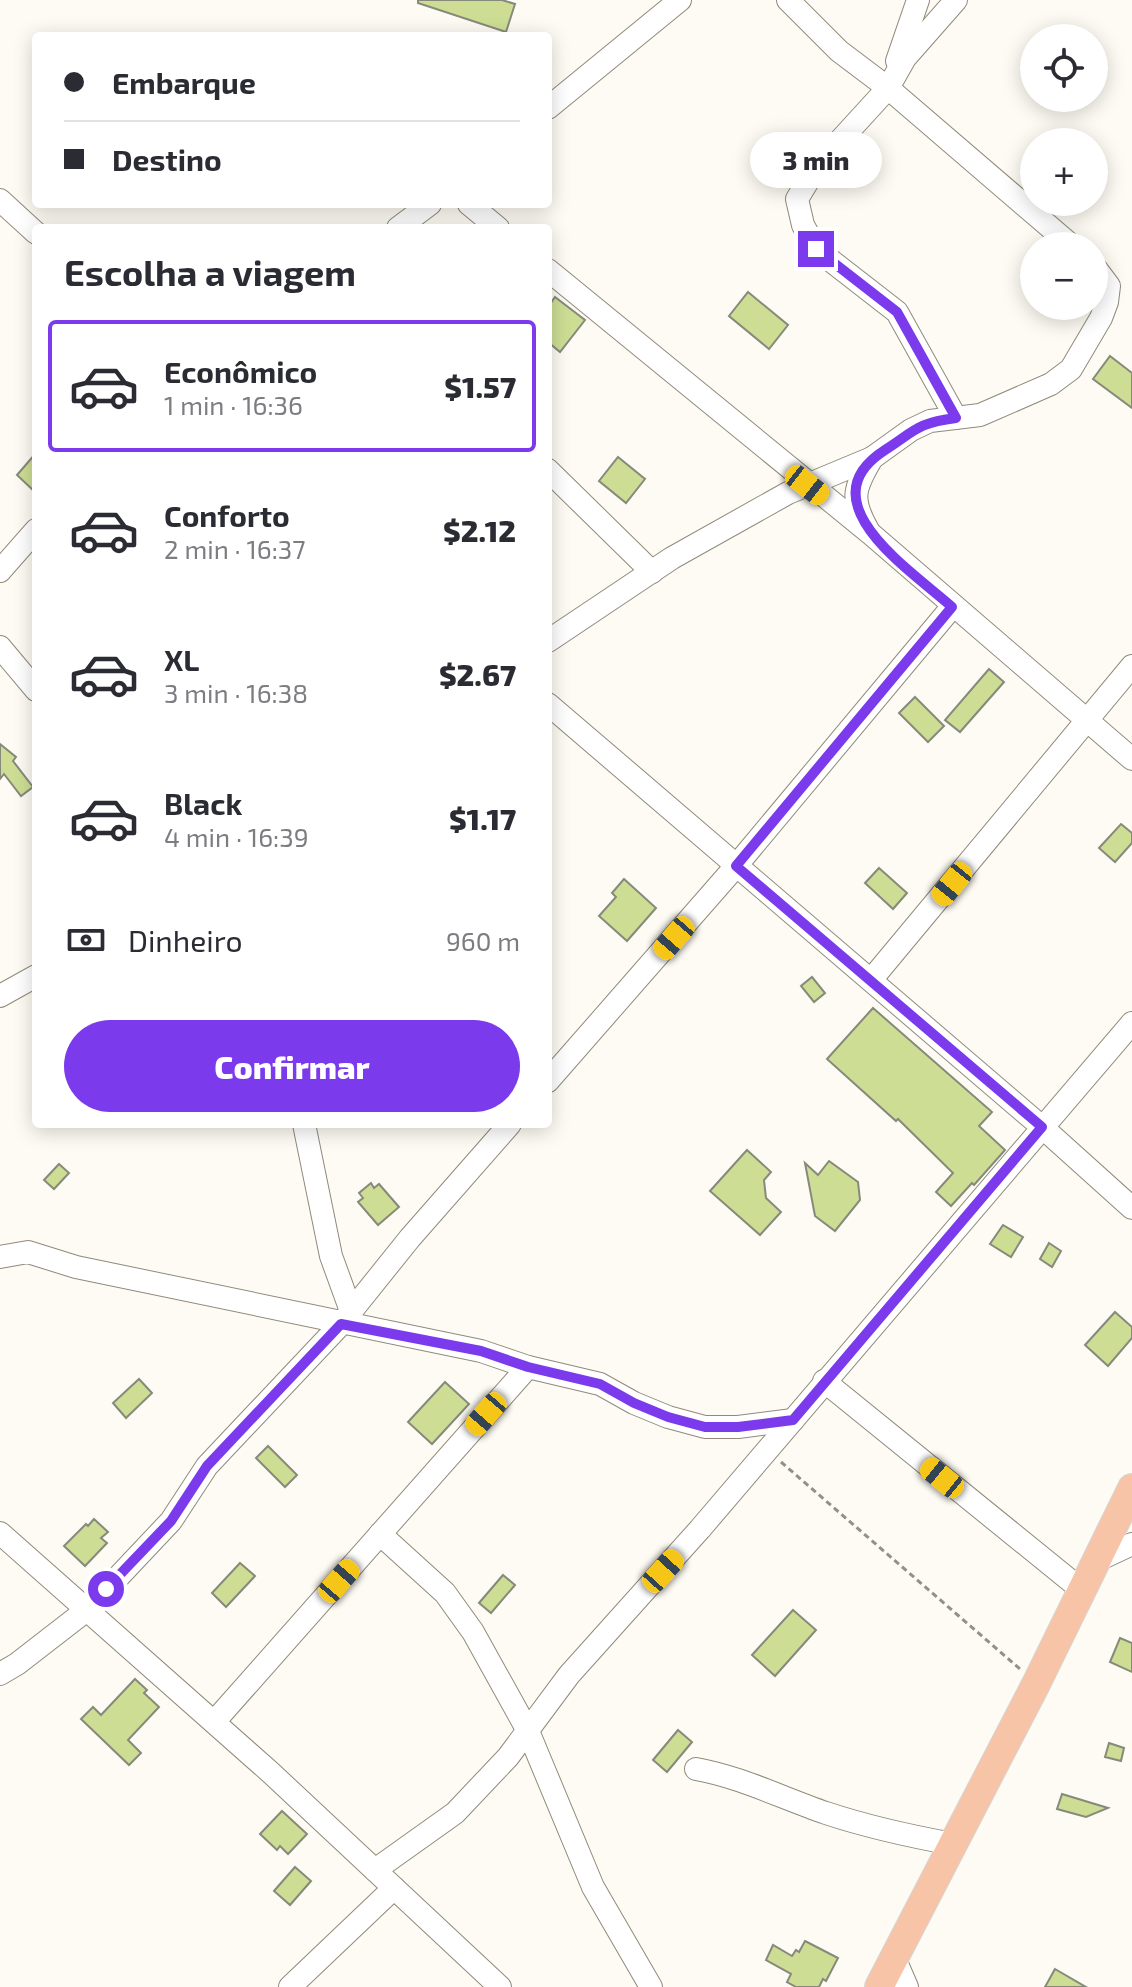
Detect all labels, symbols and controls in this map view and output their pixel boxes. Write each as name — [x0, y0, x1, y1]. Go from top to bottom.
map controls — [1020, 24, 1108, 320]
button: locate — [1020, 24, 1108, 112]
text: Embarque — [112, 64, 256, 100]
button: + — [1020, 128, 1108, 216]
callout: 3 min — [750, 133, 882, 189]
text: Destino — [112, 141, 222, 177]
text: 3 min — [783, 144, 849, 175]
route end — [798, 231, 834, 267]
button: − — [1020, 232, 1108, 320]
text: Escolha a viagem — [64, 250, 356, 293]
icon: car — [68, 350, 140, 422]
text: Econômico — [164, 353, 317, 389]
text: $1.57 — [444, 368, 516, 404]
text: 1 min · 16:36 — [164, 389, 303, 420]
car — [781, 461, 833, 509]
icon: car — [68, 494, 140, 566]
text: Conforto — [164, 497, 290, 533]
text: $2.12 — [443, 512, 516, 548]
text: 2 min · 16:37 — [164, 533, 306, 564]
icon: car — [68, 638, 140, 710]
text: XL — [164, 641, 199, 677]
text: $2.67 — [439, 656, 516, 692]
text: 3 min · 16:38 — [164, 677, 308, 708]
icon: car — [68, 782, 140, 854]
text: Black — [164, 785, 242, 821]
text: $1.17 — [449, 800, 516, 836]
text: 4 min · 16:39 — [164, 821, 309, 852]
car — [928, 858, 976, 910]
car — [649, 912, 699, 964]
icon: cash — [64, 918, 108, 962]
text: Dinheiro — [128, 922, 242, 958]
text: 960 m — [446, 925, 520, 956]
button: Confirmar — [64, 1020, 520, 1112]
car — [461, 1388, 511, 1440]
car — [916, 1454, 968, 1502]
car — [638, 1545, 688, 1597]
car — [314, 1555, 364, 1607]
route start — [88, 1571, 124, 1607]

